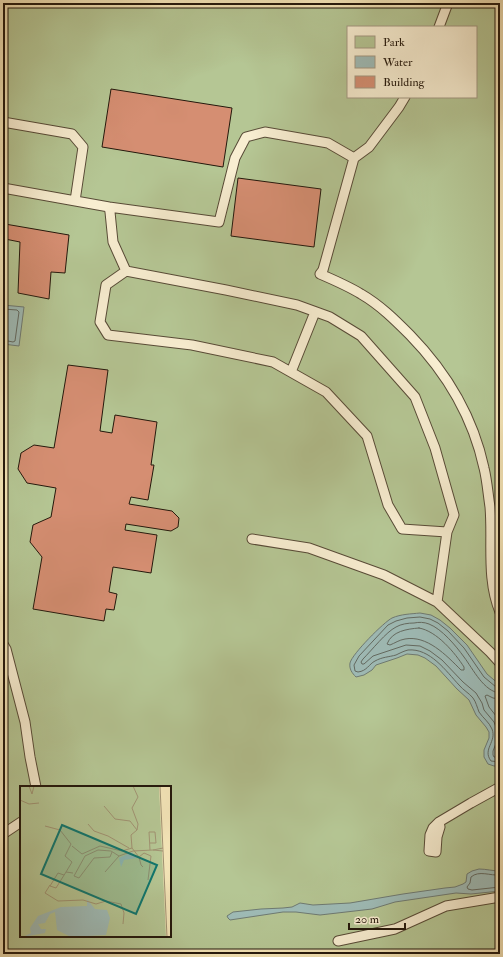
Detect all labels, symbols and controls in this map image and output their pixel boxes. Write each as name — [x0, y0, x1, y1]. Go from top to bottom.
legend — [347, 26, 477, 98]
text: Park — [383, 35, 405, 50]
text: Water — [382, 55, 413, 70]
text: Building — [383, 75, 426, 90]
inset map — [20, 786, 171, 937]
scale bar — [349, 905, 405, 931]
text: 20 m — [355, 912, 380, 927]

